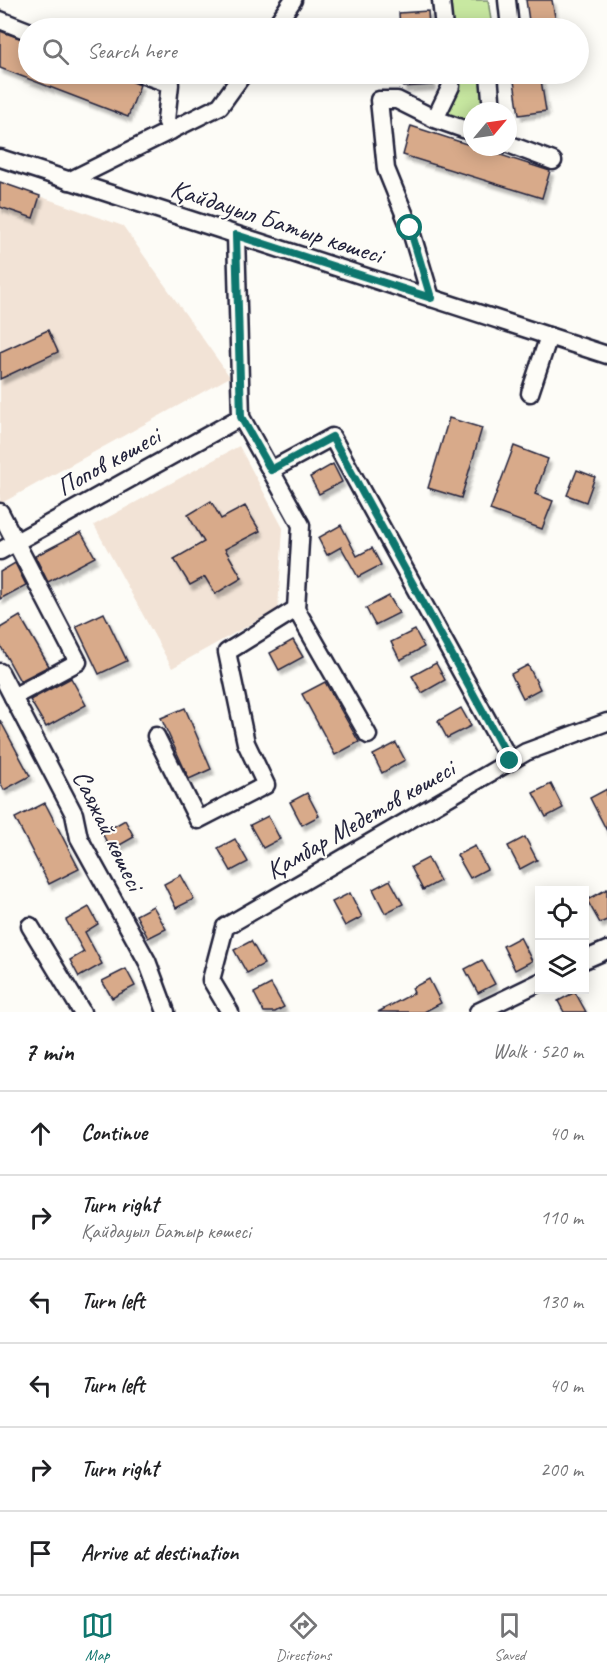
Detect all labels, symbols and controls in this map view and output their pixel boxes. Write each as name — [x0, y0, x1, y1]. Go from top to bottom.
search box — [18, 18, 589, 84]
icon: search — [39, 35, 72, 68]
text: Search here — [87, 37, 177, 65]
north arrow — [463, 102, 517, 156]
street label: Қайдауыл Батыр көшесі — [167, 172, 390, 272]
route start — [396, 214, 422, 240]
street label: Попов көшесі — [51, 418, 169, 503]
route end — [496, 747, 522, 773]
street label: Қамбар Медетов көшесі — [260, 750, 463, 887]
street label: Саяжай көшесі — [65, 764, 153, 899]
map controls — [535, 886, 589, 994]
button: locate — [535, 886, 589, 940]
button: layers — [535, 940, 589, 994]
text: 7 min — [24, 1035, 74, 1068]
text: Walk · 520 m — [493, 1039, 583, 1064]
icon: ahead — [24, 1117, 57, 1150]
text: Continue — [81, 1119, 147, 1147]
text: 40 m — [549, 1121, 583, 1146]
text: Turn right — [81, 1191, 158, 1219]
icon: right — [24, 1201, 57, 1234]
text: 110 m — [540, 1205, 583, 1230]
text: Қайдауыл Батыр көшесі — [81, 1219, 251, 1244]
icon: left — [24, 1285, 57, 1318]
text: Turn left — [81, 1287, 145, 1315]
text: 130 m — [540, 1289, 583, 1314]
icon: left — [24, 1369, 57, 1402]
text: Turn left — [81, 1371, 145, 1399]
text: 40 m — [549, 1373, 583, 1398]
icon: right — [24, 1453, 57, 1486]
text: Turn right — [81, 1455, 158, 1483]
text: 200 m — [540, 1457, 583, 1482]
icon: arrive — [24, 1537, 57, 1570]
text: Arrive at destination — [81, 1539, 238, 1567]
tab: Map — [81, 1609, 114, 1665]
tab: Directions — [276, 1609, 331, 1665]
tab: Saved — [493, 1609, 526, 1665]

